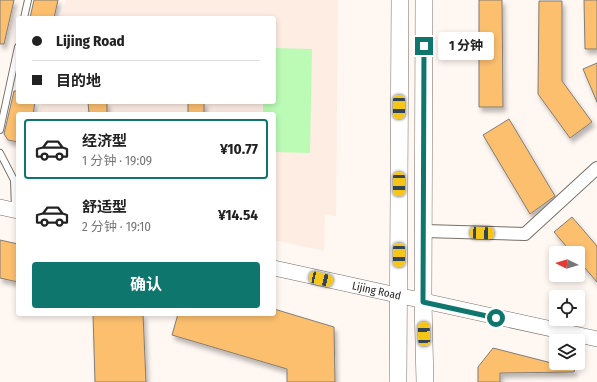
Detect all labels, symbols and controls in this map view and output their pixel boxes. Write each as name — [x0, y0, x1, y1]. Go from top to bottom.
text: Lijing Road — [56, 32, 125, 50]
callout: 1 分钟 — [438, 32, 494, 60]
route end — [415, 37, 433, 55]
text: 1 分钟 — [449, 38, 483, 53]
text: 目的地 — [56, 72, 101, 90]
car — [393, 95, 405, 119]
icon: car — [34, 131, 70, 167]
text: 经济型 — [82, 132, 127, 150]
text: ¥10.77 — [220, 140, 258, 158]
text: 1 分钟 · 19:09 — [82, 153, 152, 168]
car — [393, 172, 405, 196]
icon: car — [34, 197, 70, 233]
text: 舒适型 — [82, 198, 127, 216]
text: ¥14.54 — [218, 206, 258, 224]
text: 2 分钟 · 19:10 — [82, 219, 151, 234]
car — [470, 227, 494, 239]
car — [393, 243, 405, 267]
north arrow — [549, 246, 585, 282]
map controls — [549, 246, 585, 370]
button: 确认 — [32, 262, 260, 308]
car — [308, 270, 334, 288]
street label: Lijing Road — [351, 279, 402, 303]
button: locate — [549, 290, 585, 326]
route start — [487, 309, 505, 327]
car — [418, 322, 430, 346]
button: layers — [549, 334, 585, 370]

